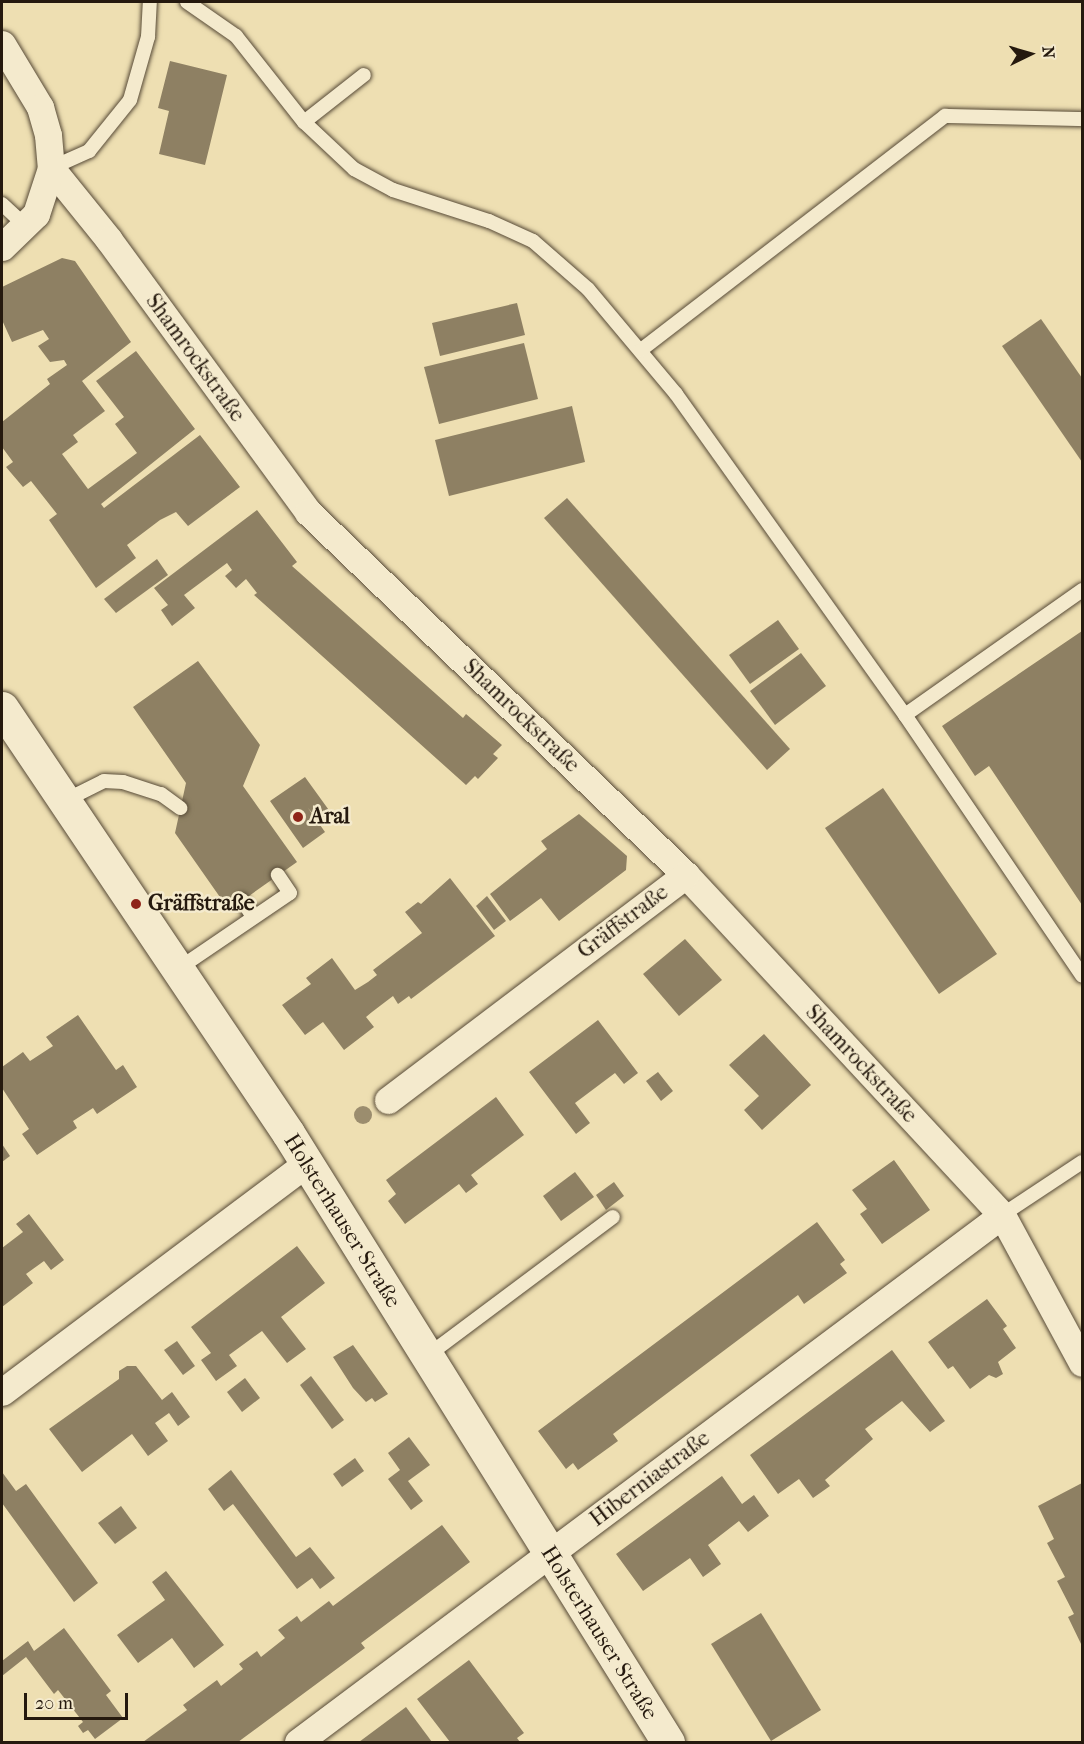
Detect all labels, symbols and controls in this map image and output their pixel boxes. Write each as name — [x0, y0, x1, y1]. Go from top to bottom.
north arrow — [1000, 24, 1060, 84]
text: N — [1038, 46, 1058, 59]
street label: Shamrockstraße — [140, 289, 250, 427]
street label: Shamrockstraße — [457, 654, 585, 778]
place label: Aral — [310, 804, 350, 830]
marker: Aral — [291, 810, 305, 824]
street label: Gräffstraße — [573, 879, 673, 965]
place label: Gräffstraße — [148, 891, 255, 917]
marker: Gräffstraße — [129, 897, 143, 911]
street label: Shamrockstraße — [800, 999, 922, 1129]
street label: Holsterhauser Straße — [278, 1129, 406, 1313]
street label: Hiberniastraße — [585, 1425, 715, 1533]
street label: Holsterhauser Straße — [535, 1541, 663, 1725]
scale bar — [27, 1681, 130, 1719]
text: 20 m — [35, 1693, 73, 1714]

